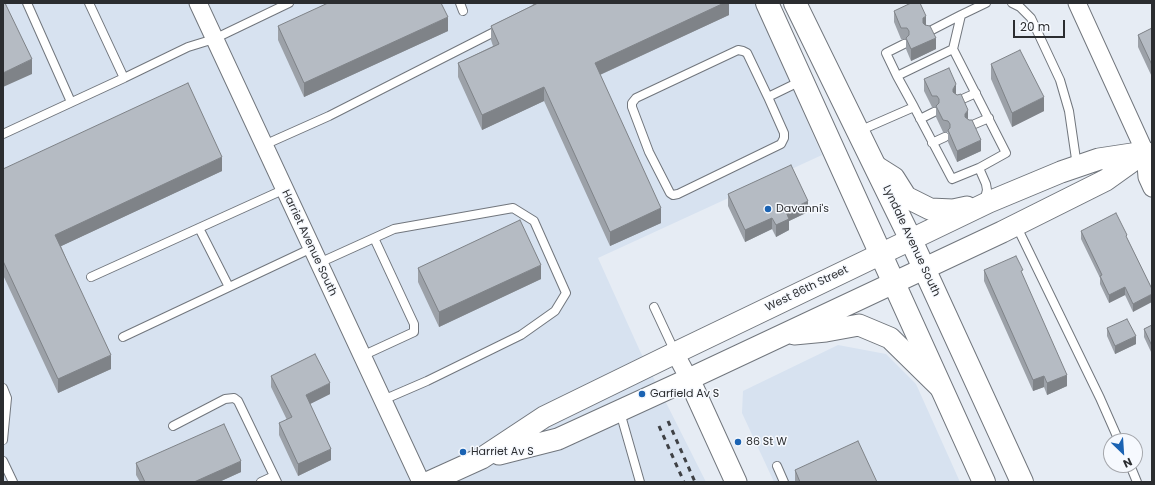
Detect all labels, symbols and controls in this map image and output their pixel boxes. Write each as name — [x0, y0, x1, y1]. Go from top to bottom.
scale bar — [1015, 12, 1067, 38]
text: 20 m — [1020, 18, 1050, 35]
street label: Lyndale Avenue South — [879, 183, 943, 299]
street label: Harriet Avenue South — [279, 188, 339, 298]
place label: Davanni's — [776, 202, 829, 216]
marker: Davanni's — [763, 204, 773, 214]
street label: West 86th Street — [764, 263, 850, 315]
place label: Garfield Av S — [650, 387, 719, 401]
marker: Garfield Av S — [637, 389, 647, 399]
north arrow — [1103, 433, 1143, 473]
place label: 86 St W — [746, 435, 787, 449]
marker: 86 St W — [733, 437, 743, 447]
place label: Harriet Av S — [471, 445, 534, 459]
marker: Harriet Av S — [458, 447, 468, 457]
text: N — [1121, 454, 1135, 472]

